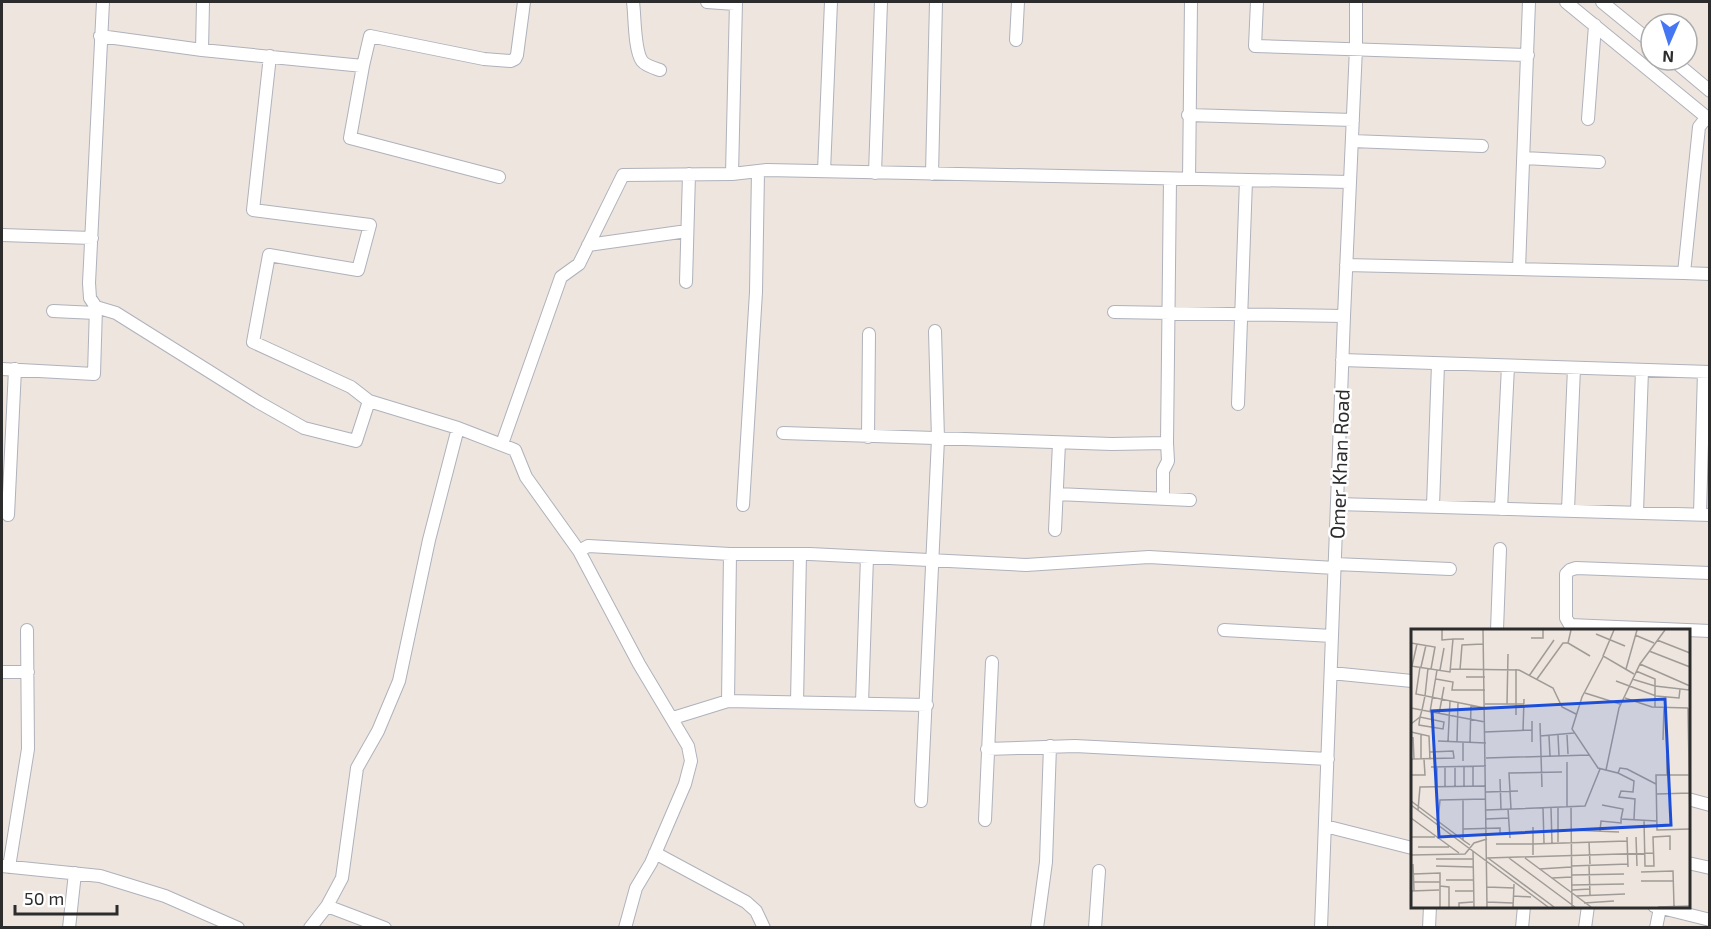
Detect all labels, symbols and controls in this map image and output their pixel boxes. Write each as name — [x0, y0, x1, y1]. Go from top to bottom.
north arrow — [1639, 12, 1699, 72]
text: N — [1662, 48, 1674, 67]
street label: Omer Khan Road — [1324, 389, 1354, 539]
inset map — [1411, 629, 1690, 908]
scale bar — [15, 878, 117, 916]
text: 50 m — [24, 887, 64, 909]

